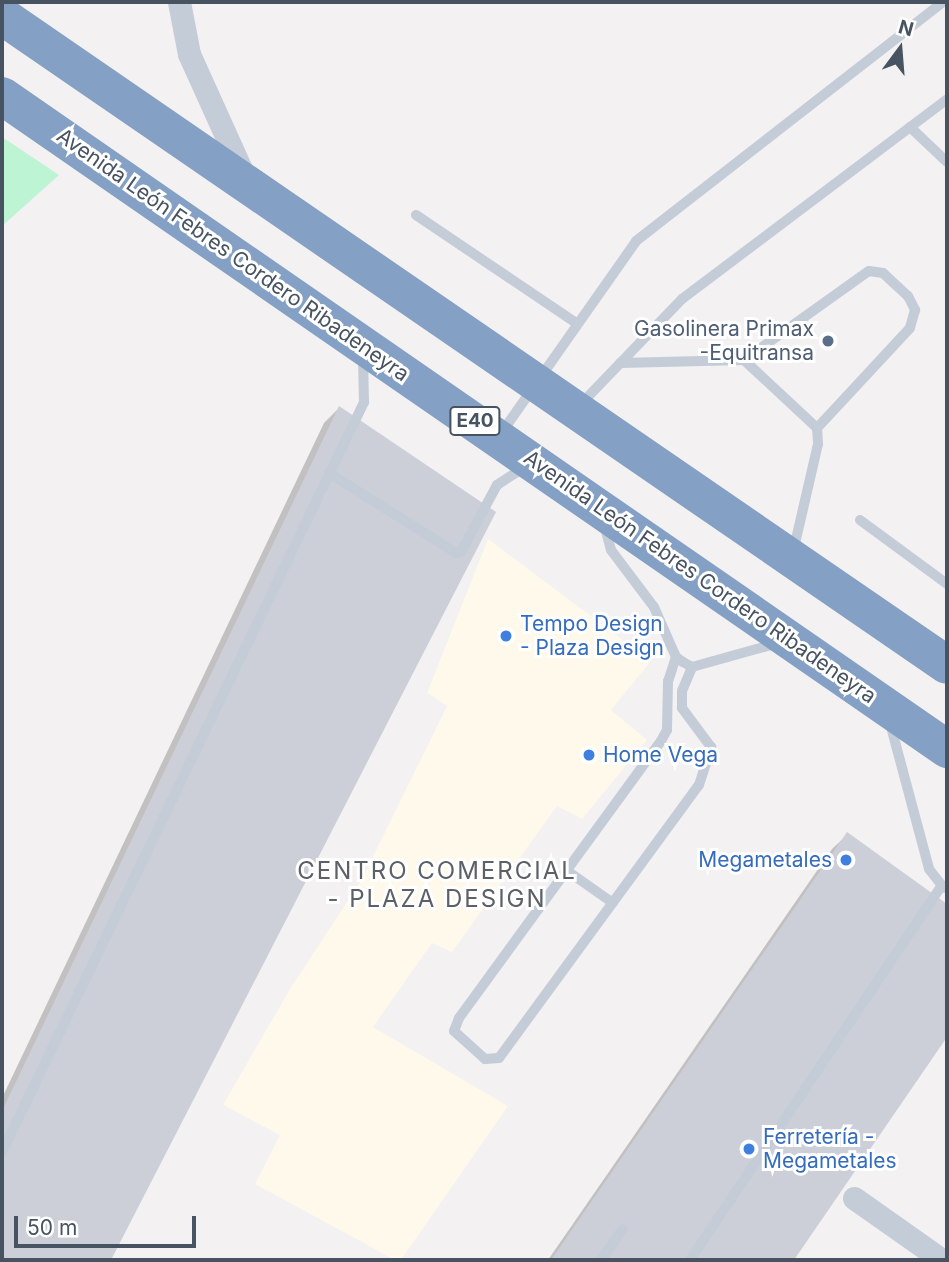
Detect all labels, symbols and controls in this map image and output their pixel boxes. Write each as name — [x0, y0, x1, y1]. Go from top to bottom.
north arrow — [865, 14, 935, 84]
text: N — [896, 15, 916, 41]
street label: Avenida León Febres Cordero Ribadeneyra — [52, 123, 414, 387]
place label: Gasolinera Primax -Equitransa — [634, 316, 814, 366]
marker: Gasolinera Primax -Equitransa — [820, 333, 836, 349]
road number: E40 — [449, 406, 501, 436]
street label: Avenida León Febres Cordero Ribadeneyra — [519, 445, 881, 709]
place label: Tempo Design - Plaza Design — [520, 611, 664, 661]
marker: Tempo Design - Plaza Design — [498, 628, 514, 644]
place label: Home Vega — [603, 742, 718, 768]
marker: Home Vega — [581, 747, 597, 763]
place label: Megametales — [698, 847, 832, 873]
marker: Megametales — [838, 852, 854, 868]
district label: CENTRO COMERCIAL - PLAZA DESIGN — [299, 857, 575, 913]
place label: Ferretería - Megametales — [763, 1124, 897, 1174]
marker: Ferretería - Megametales — [741, 1141, 757, 1157]
scale bar — [18, 1202, 200, 1246]
text: 50 m — [27, 1215, 77, 1240]

